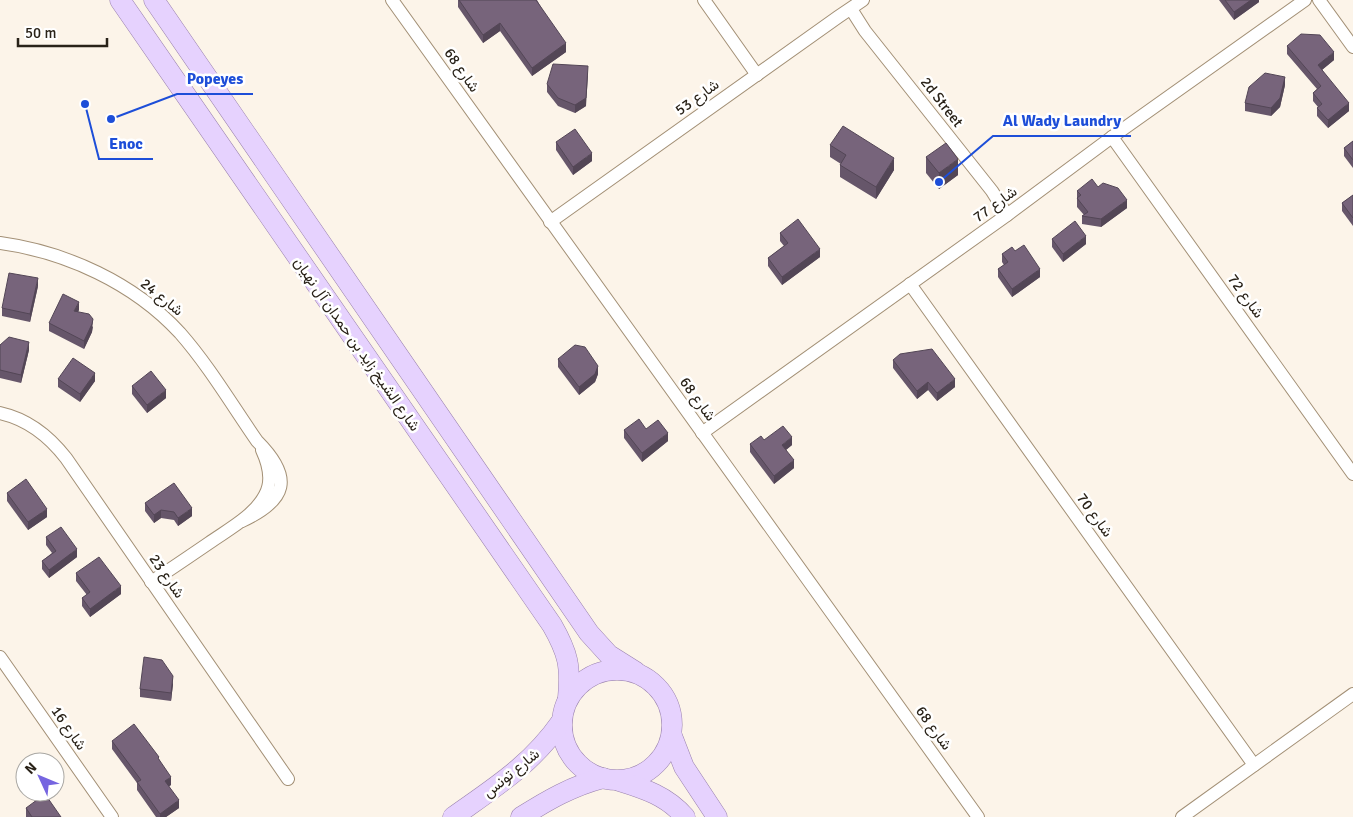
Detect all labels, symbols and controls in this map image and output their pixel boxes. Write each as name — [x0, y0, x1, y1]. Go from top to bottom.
scale bar — [18, 15, 106, 47]
text: 50 m — [25, 24, 56, 42]
street label: شارع 68 — [439, 44, 484, 97]
callout: Popeyes — [177, 63, 253, 94]
text: Popeyes — [187, 69, 243, 89]
street label: 2d Street — [917, 73, 967, 131]
street label: شارع 53 — [672, 75, 724, 120]
callout: Al Wady Laundry — [993, 105, 1131, 136]
text: Al Wady Laundry — [1003, 111, 1121, 131]
callout: Enoc — [99, 128, 153, 159]
text: Enoc — [109, 134, 143, 154]
street label: شارع 77 — [970, 182, 1022, 227]
street label: شارع الشيخ زايد بن حمدان آل نهيان — [288, 254, 424, 436]
street label: شارع 72 — [1223, 271, 1268, 323]
street label: شارع 24 — [136, 274, 187, 321]
street label: شارع 68 — [675, 374, 720, 426]
street label: شارع 70 — [1072, 490, 1117, 542]
street label: شارع 23 — [144, 550, 189, 603]
street label: شارع 16 — [46, 702, 91, 755]
street label: شارع 68 — [911, 703, 956, 755]
street label: شارع تونس — [479, 745, 544, 803]
north arrow — [15, 752, 65, 802]
text: N — [22, 759, 41, 778]

